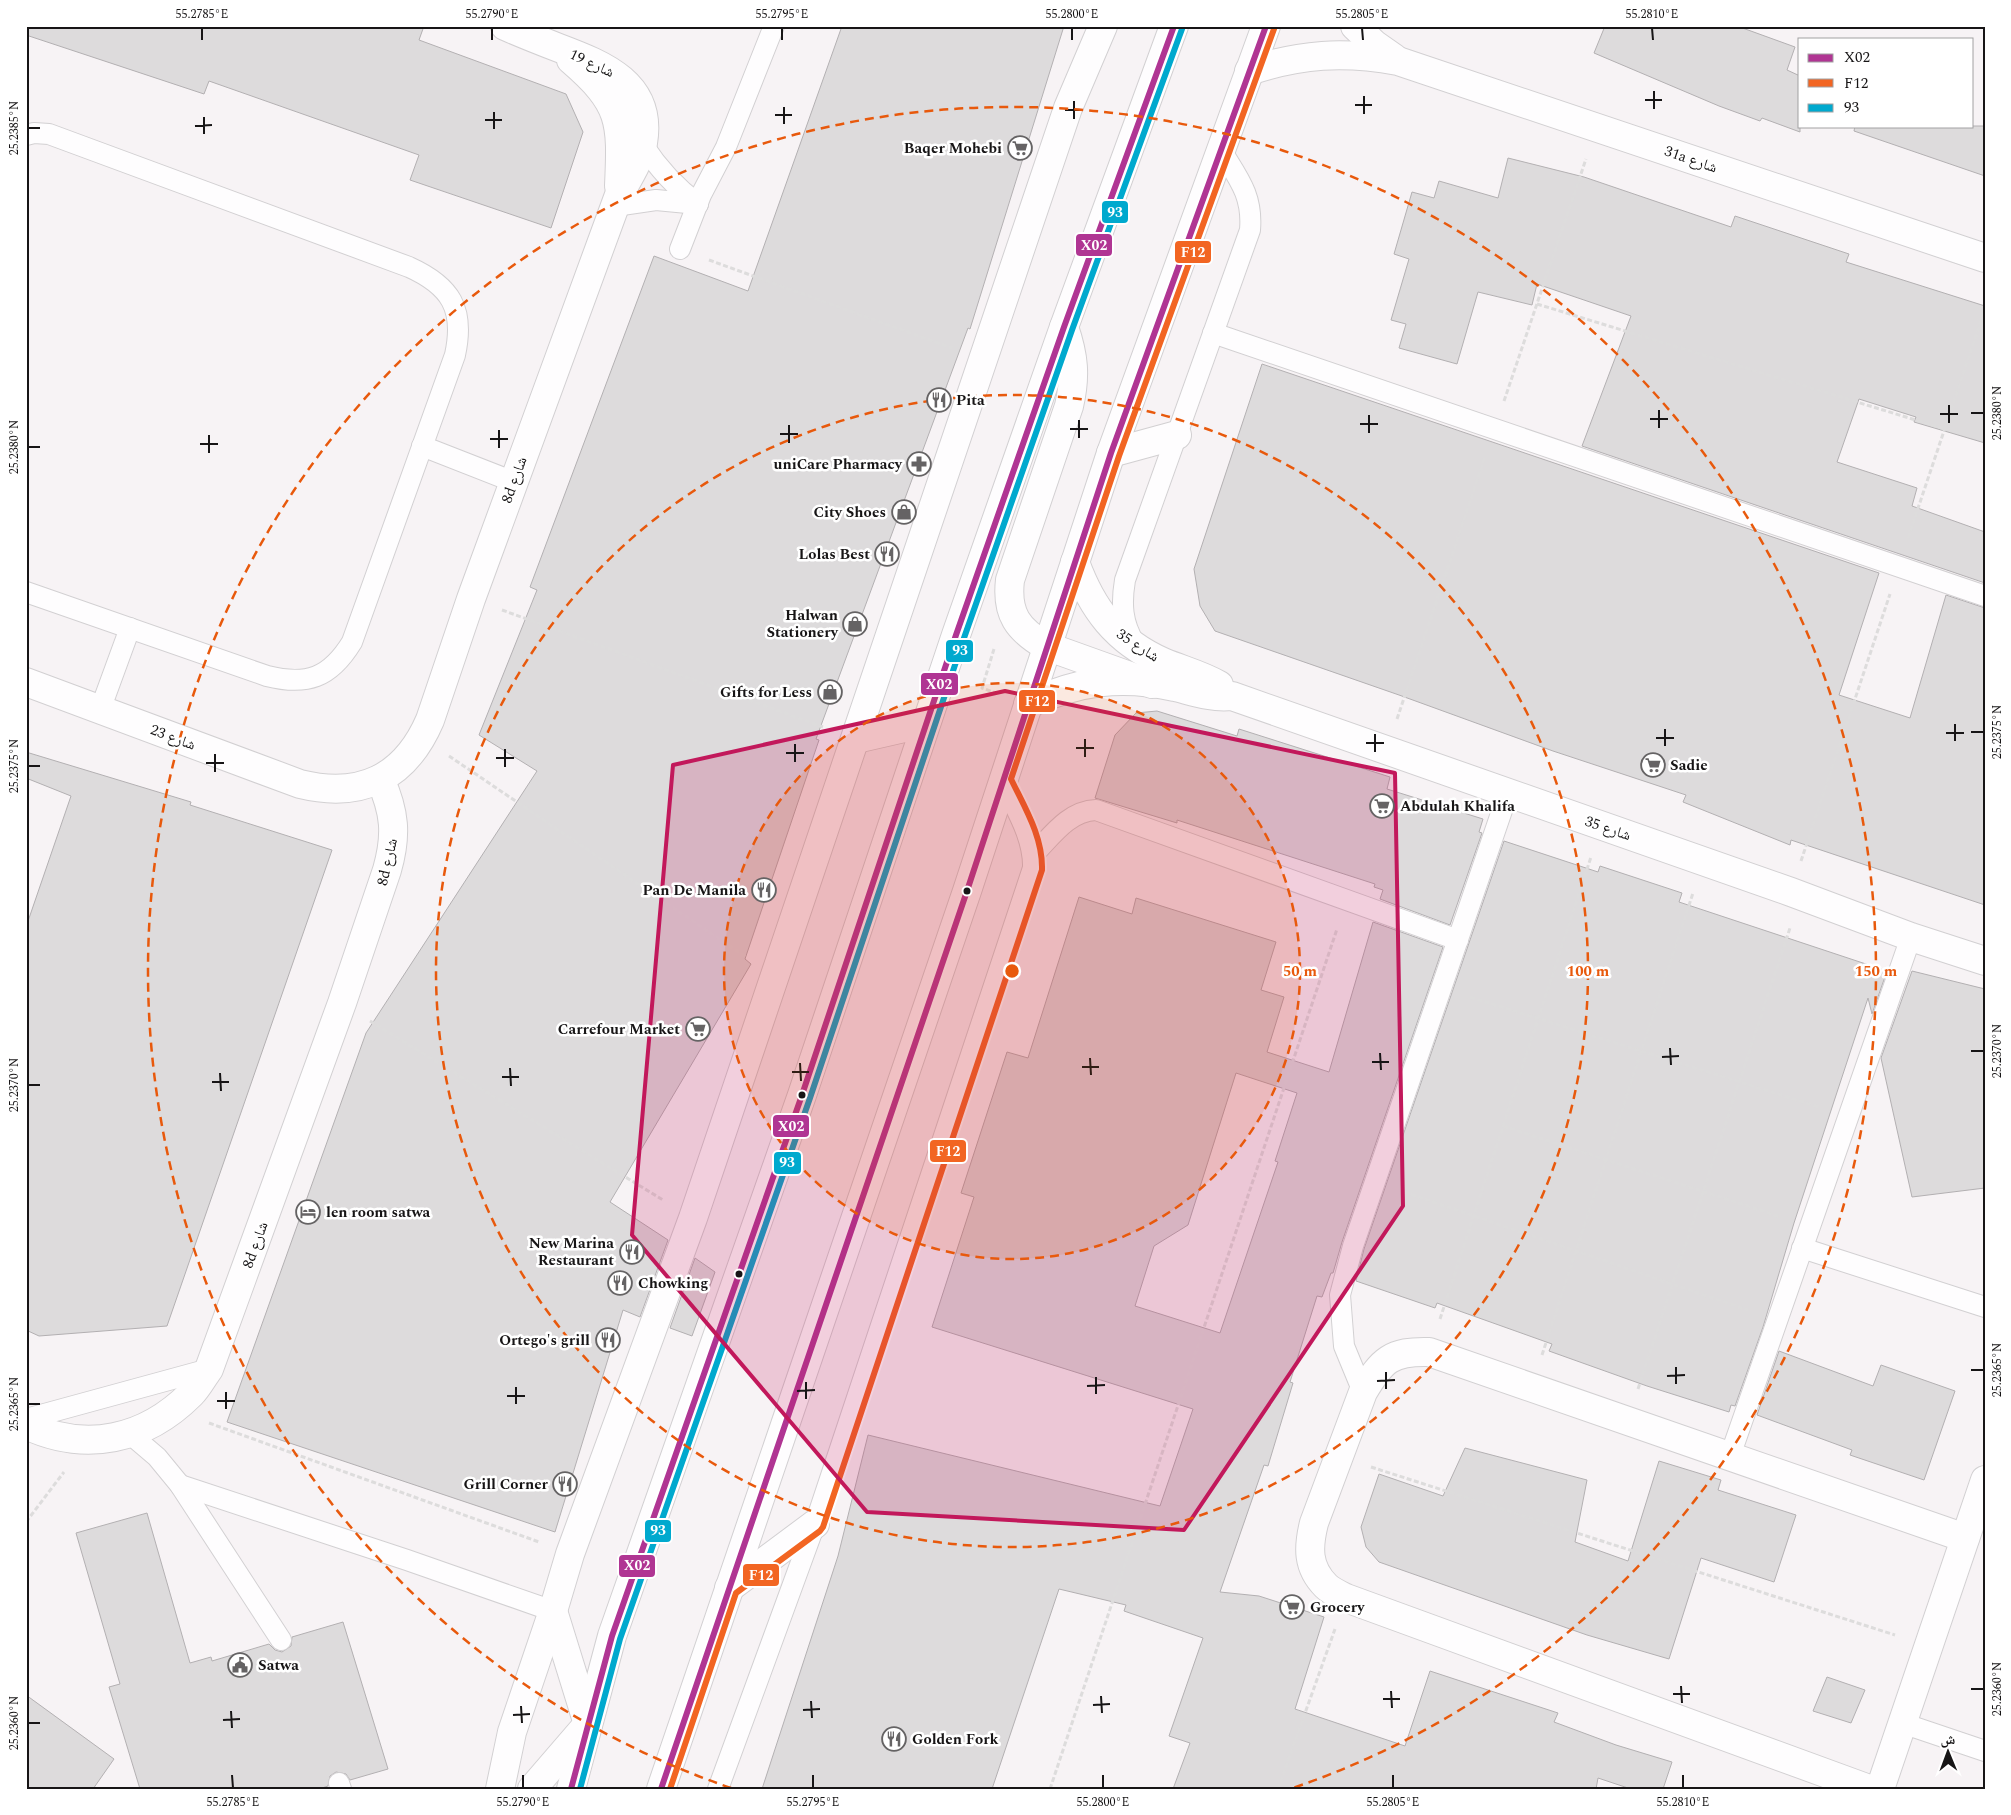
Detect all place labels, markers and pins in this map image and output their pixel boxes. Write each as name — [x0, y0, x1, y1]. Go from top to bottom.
supermarket icon: Baqer Mohebi — [1007, 135, 1033, 161]
place label: Baqer Mohebi — [904, 137, 1002, 160]
restaurant icon: Pita — [926, 387, 952, 413]
place label: Pita — [956, 389, 985, 412]
pharmacy icon: uniCare Pharmacy — [906, 451, 932, 477]
place label: uniCare Pharmacy — [774, 453, 903, 476]
shop icon: City Shoes — [891, 499, 917, 525]
place label: City Shoes — [813, 501, 886, 524]
restaurant icon: Lolas Best — [874, 541, 900, 567]
place label: Lolas Best — [799, 543, 870, 566]
place label: Halwan Stationery — [766, 604, 839, 644]
shop icon: Halwan Stationery — [842, 611, 868, 637]
shop icon: Gifts for Less — [817, 679, 843, 705]
place label: Gifts for Less — [720, 681, 812, 704]
supermarket icon: Sadie — [1640, 752, 1666, 778]
place label: Sadie — [1670, 754, 1708, 777]
supermarket icon: Abdulah Khalifa — [1369, 793, 1395, 819]
place label: Abdulah Khalifa — [1400, 795, 1515, 818]
restaurant icon: Pan De Manila — [751, 877, 777, 903]
place label: Pan De Manila — [642, 879, 746, 902]
unlabelled marker — [962, 886, 972, 896]
centre of rings — [1003, 962, 1021, 980]
supermarket icon: Carrefour Market — [685, 1016, 711, 1042]
place label: Carrefour Market — [558, 1018, 680, 1041]
unlabelled marker — [797, 1090, 807, 1100]
hotel icon: len room satwa — [295, 1199, 321, 1225]
place label: len room satwa — [326, 1201, 431, 1224]
place label: New Marina Restaurant — [529, 1232, 614, 1272]
restaurant icon: New Marina Restaurant — [619, 1239, 645, 1265]
unlabelled marker — [734, 1269, 744, 1279]
restaurant icon: Chowking — [607, 1270, 633, 1296]
place label: Chowking — [638, 1272, 708, 1295]
restaurant icon: Ortego's grill — [595, 1327, 621, 1353]
place label: Ortego's grill — [499, 1329, 590, 1352]
restaurant icon: Grill Corner — [552, 1471, 578, 1497]
place label: Grill Corner — [463, 1473, 549, 1496]
supermarket icon: Grocery — [1279, 1594, 1305, 1620]
place label: Grocery — [1310, 1596, 1365, 1619]
public building icon: Satwa — [227, 1652, 253, 1678]
place label: Satwa — [258, 1654, 299, 1677]
restaurant icon: Golden Fork — [881, 1726, 907, 1752]
place label: Golden Fork — [912, 1728, 999, 1751]

